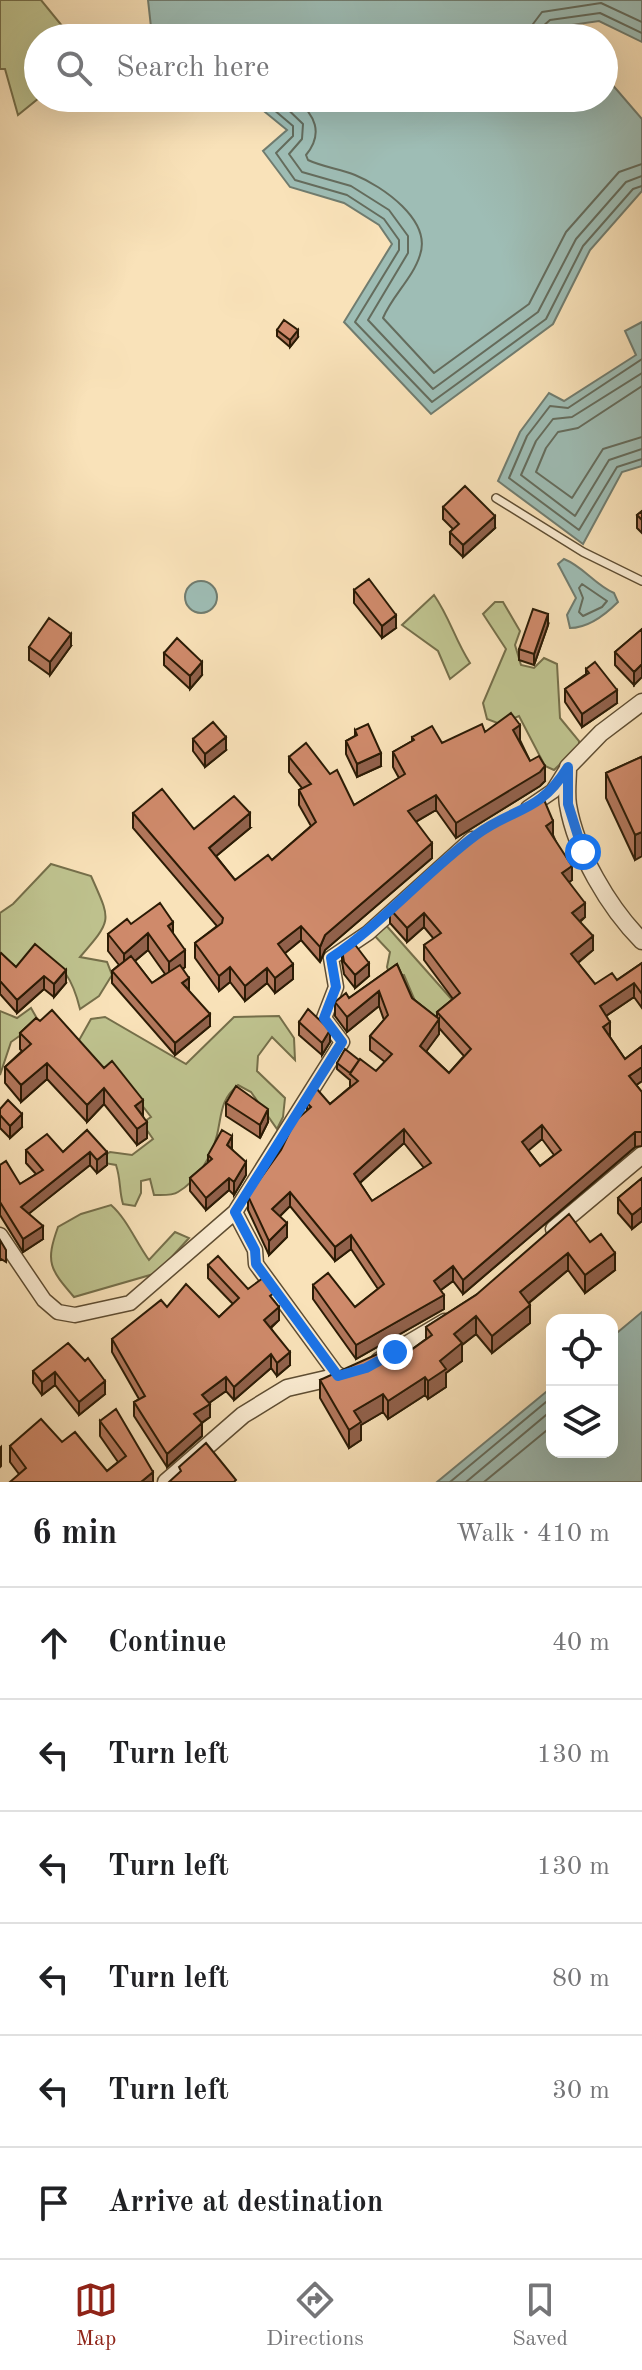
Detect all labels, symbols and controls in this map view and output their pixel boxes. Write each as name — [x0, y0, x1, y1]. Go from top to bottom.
search box — [24, 24, 618, 112]
icon: search — [52, 46, 96, 90]
text: Search here — [116, 53, 270, 83]
route start — [565, 834, 601, 870]
map controls — [546, 1314, 618, 1458]
button: locate — [546, 1314, 618, 1386]
route end — [377, 1334, 413, 1370]
button: layers — [546, 1386, 618, 1458]
text: 6 min — [32, 1517, 117, 1551]
text: Walk · 410 m — [456, 1521, 610, 1547]
icon: ahead — [32, 1621, 76, 1665]
text: Continue — [108, 1628, 227, 1658]
text: 40 m — [552, 1630, 610, 1656]
icon: left — [32, 1733, 76, 1777]
text: Turn left — [108, 1740, 229, 1770]
text: 130 m — [537, 1742, 610, 1768]
icon: left — [32, 1845, 76, 1889]
text: Turn left — [108, 1852, 229, 1882]
text: 130 m — [537, 1854, 610, 1880]
icon: left — [32, 1957, 76, 2001]
text: Turn left — [108, 1964, 229, 1994]
text: 80 m — [552, 1966, 610, 1992]
icon: left — [32, 2069, 76, 2113]
text: Turn left — [108, 2076, 229, 2106]
text: 30 m — [552, 2078, 610, 2104]
icon: arrive — [32, 2181, 76, 2225]
text: Arrive at destination — [108, 2188, 383, 2218]
tab: Map — [74, 2278, 118, 2353]
tab: Directions — [266, 2278, 364, 2353]
tab: Saved — [512, 2278, 568, 2353]

